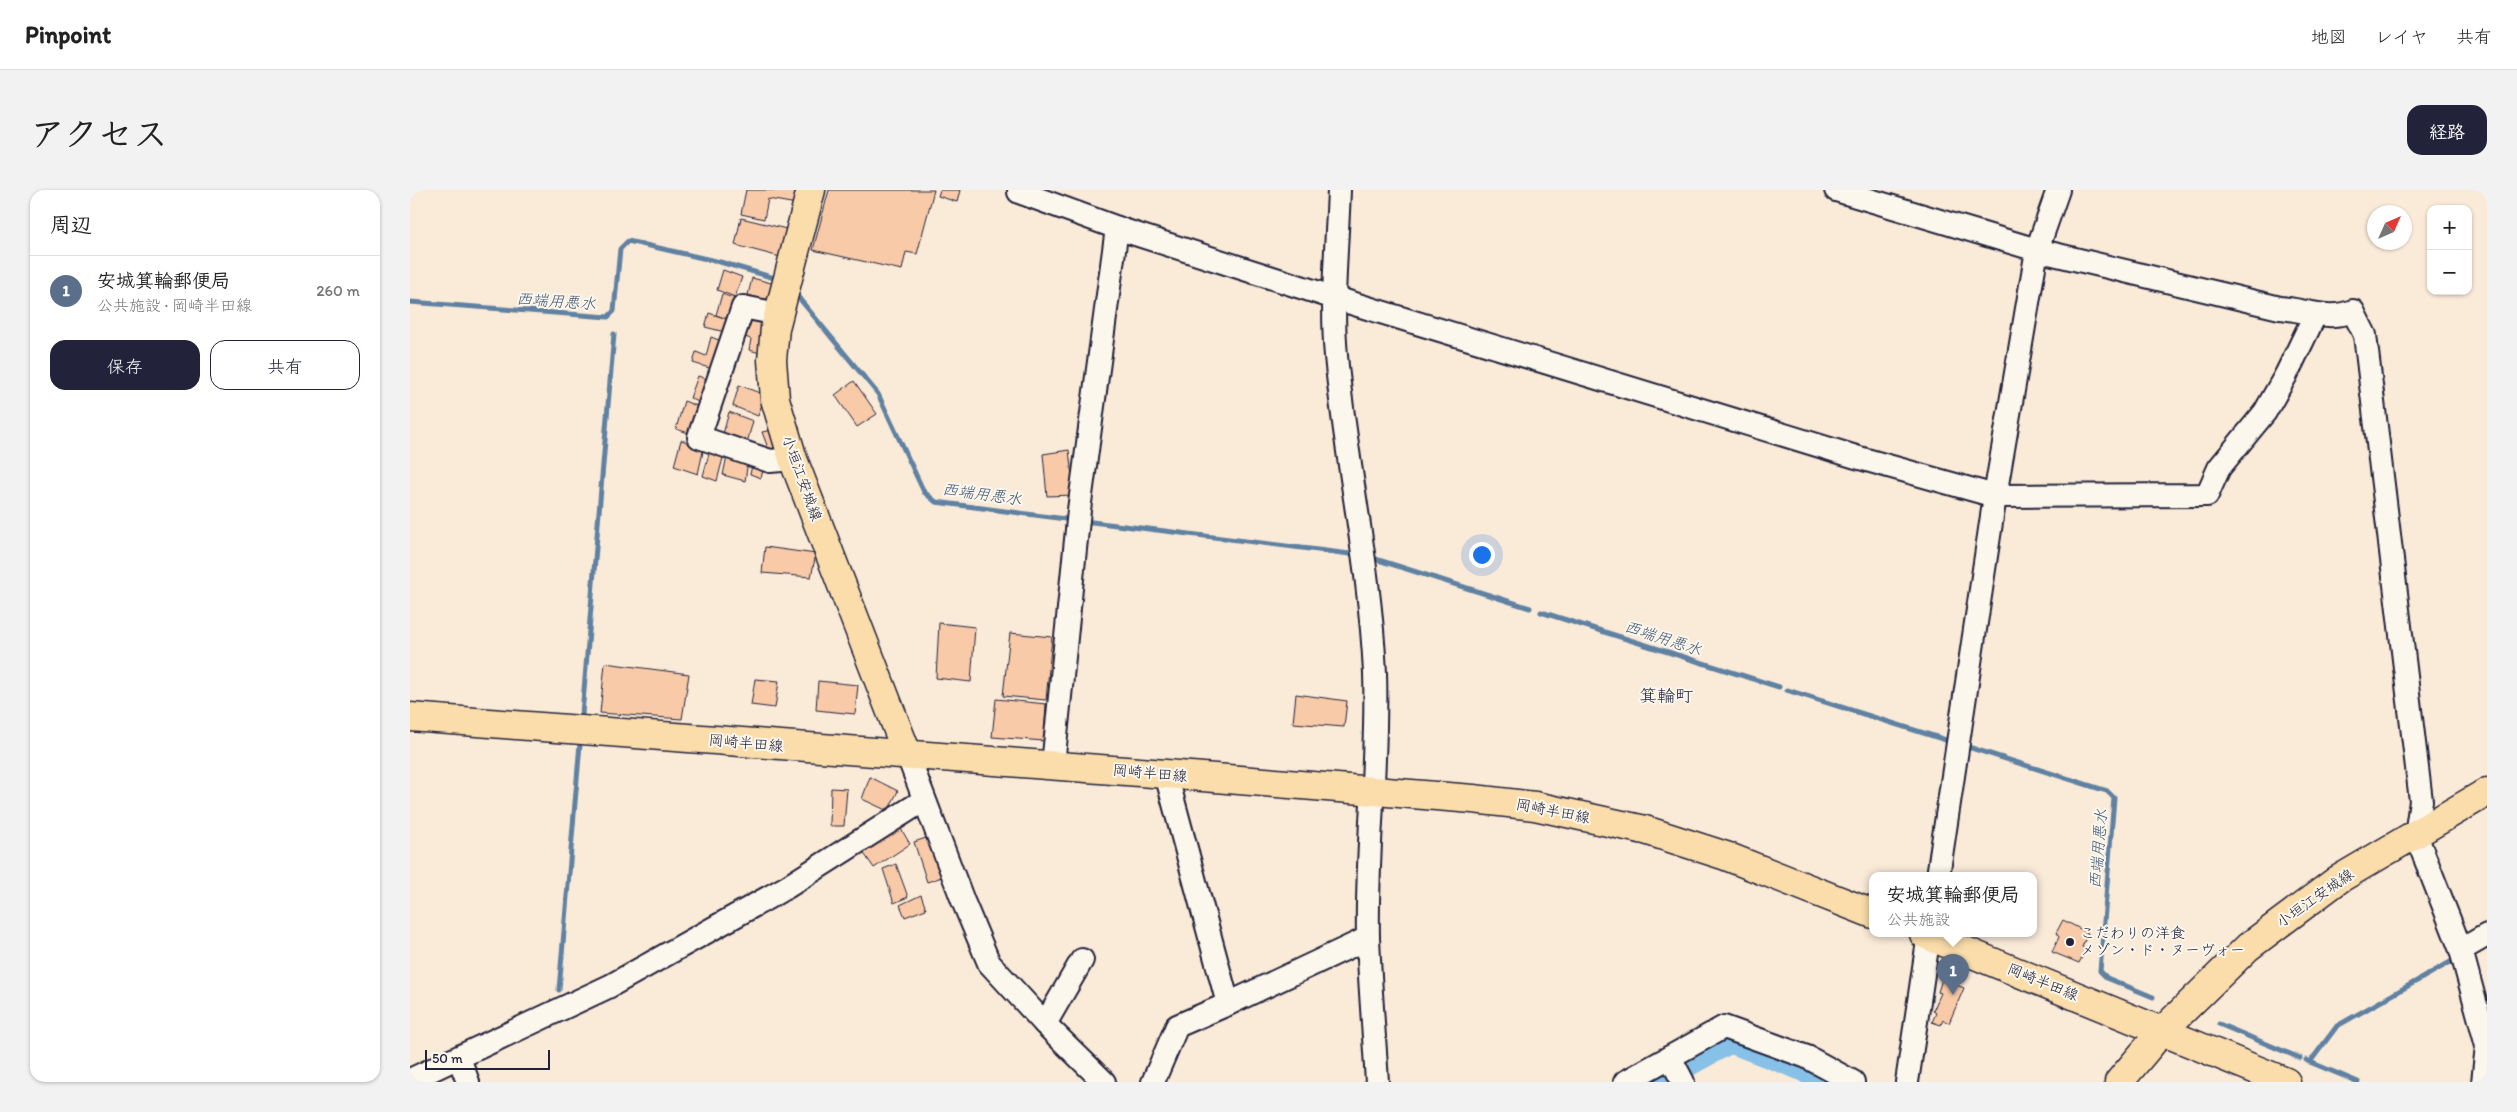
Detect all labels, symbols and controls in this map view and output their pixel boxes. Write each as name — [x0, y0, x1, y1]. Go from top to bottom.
text: Pinpoint — [25, 20, 111, 49]
text: 地図 — [2311, 26, 2347, 48]
text: レイヤ — [2375, 26, 2428, 48]
text: 共有 — [2456, 26, 2492, 48]
button: 経路 — [2407, 105, 2487, 155]
text: アクセス — [30, 113, 168, 155]
north arrow — [2367, 205, 2412, 250]
map controls — [2427, 205, 2472, 295]
button: + — [2427, 205, 2472, 250]
text: 周辺 — [50, 212, 92, 237]
button: − — [2427, 250, 2472, 295]
text: 安城箕輪郵便局 — [97, 269, 230, 292]
text: 1 — [62, 281, 70, 300]
text: 260 m — [316, 281, 360, 300]
water label: 西端用悪水 — [515, 289, 597, 313]
text: 公共施設 · 岡崎半田線 — [97, 296, 252, 315]
button: 保存 — [50, 340, 200, 390]
button: 共有 — [210, 340, 360, 390]
street label: 小垣江安城線 — [778, 433, 826, 523]
water label: 西端用悪水 — [941, 479, 1023, 509]
your location — [1469, 542, 1495, 568]
water label: 西端用悪水 — [1622, 617, 1704, 659]
district label: 箕輪町 — [1639, 685, 1693, 707]
street label: 岡崎半田線 — [708, 731, 784, 755]
street label: 岡崎半田線 — [1112, 761, 1188, 785]
street label: 岡崎半田線 — [1514, 795, 1592, 827]
water label: 西端用悪水 — [2085, 808, 2111, 890]
street label: 小垣江安城線 — [2273, 865, 2357, 931]
popup — [1869, 872, 2037, 937]
text: 安城箕輪郵便局 — [1886, 883, 2020, 906]
text: 公共施設 — [1886, 910, 1951, 929]
place label: こだわりの洋食 メゾン・ド・ヌーヴォー — [2080, 924, 2245, 959]
marker: こだわりの洋食 メゾン・ド・ヌーヴォー — [2064, 936, 2076, 948]
pin: 1 — [1937, 954, 1969, 995]
street label: 岡崎半田線 — [2005, 960, 2081, 1004]
scale bar — [425, 1047, 550, 1070]
text: 50 m — [432, 1050, 463, 1067]

